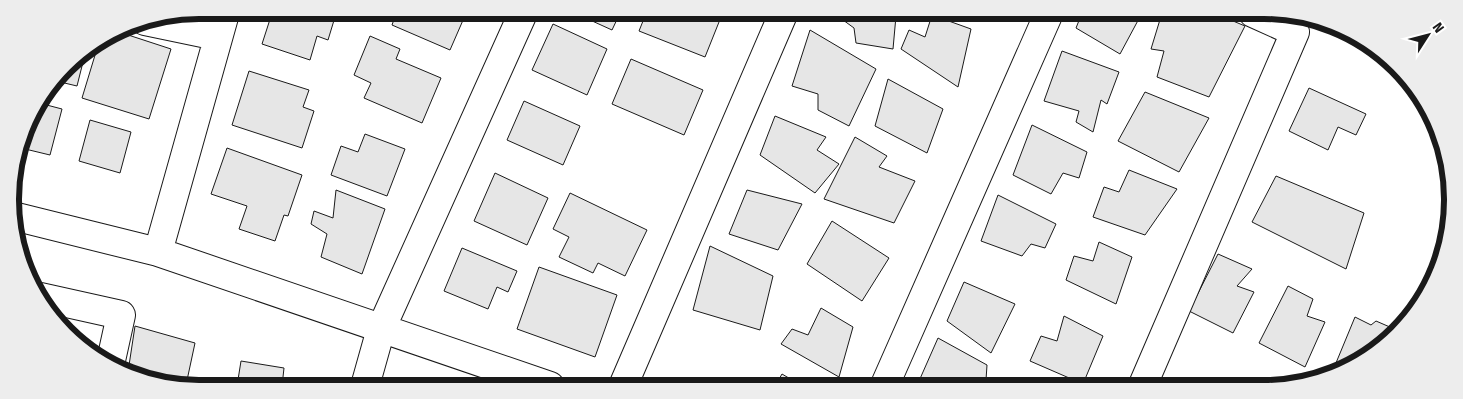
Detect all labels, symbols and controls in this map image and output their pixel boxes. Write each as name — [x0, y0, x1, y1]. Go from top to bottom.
north arrow — [1403, 10, 1453, 60]
text: N — [1429, 19, 1447, 36]

